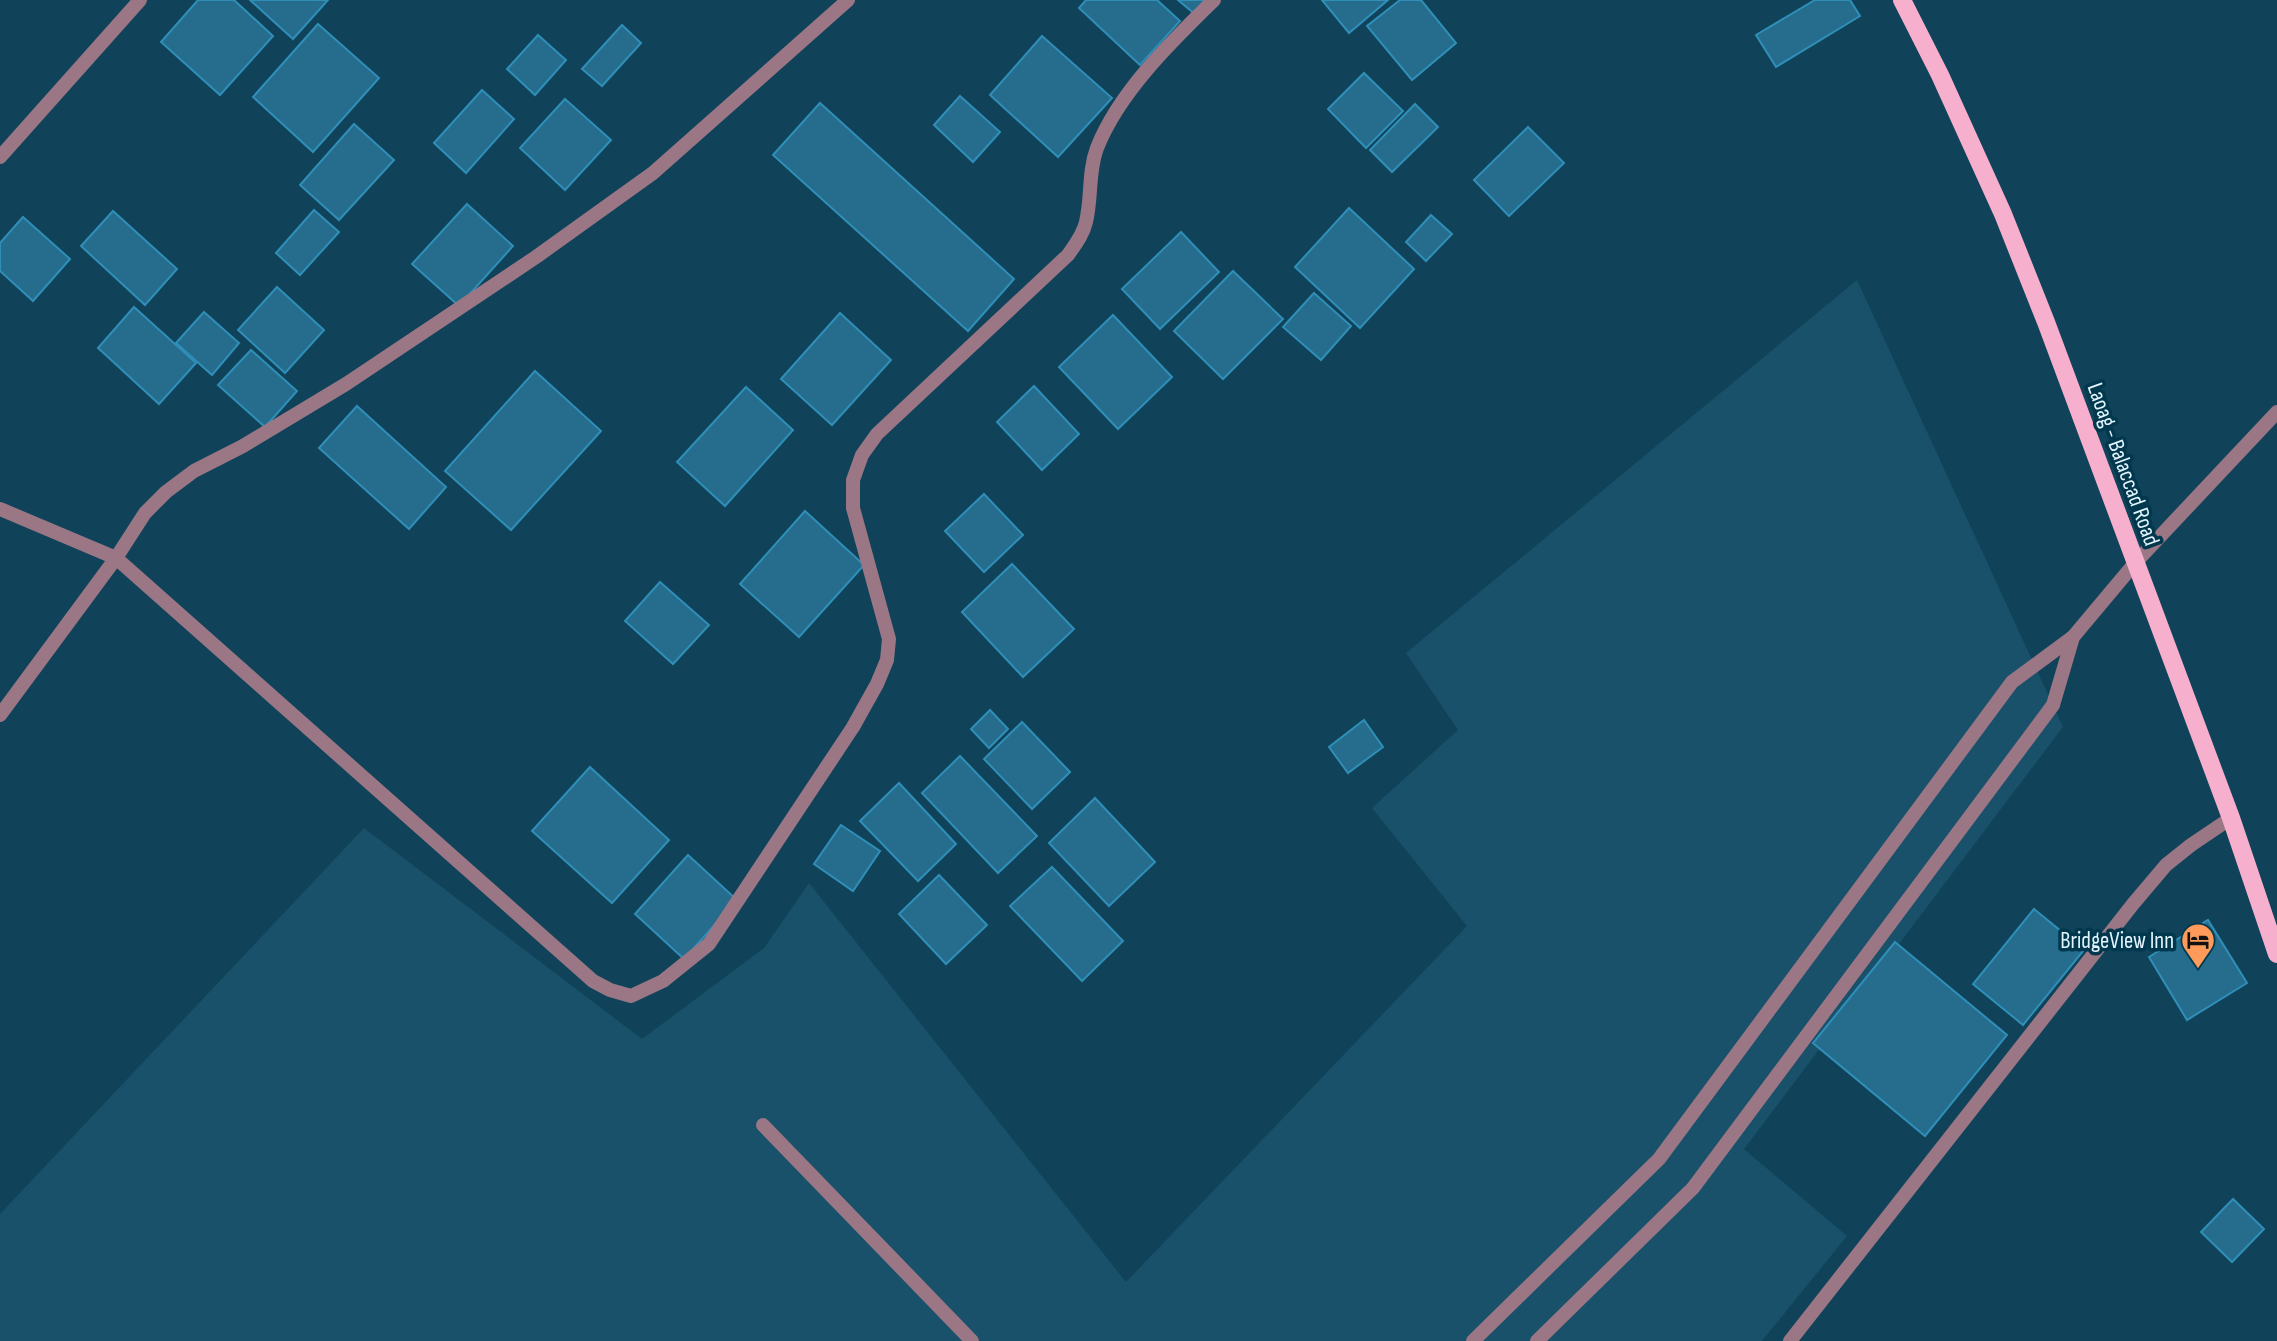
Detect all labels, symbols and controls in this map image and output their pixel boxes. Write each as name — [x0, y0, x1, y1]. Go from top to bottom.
street label: Laoag - Balaccad Road — [2081, 379, 2166, 550]
hotel icon: BridgeView Inn — [2179, 921, 2217, 970]
place label: BridgeView Inn — [2060, 927, 2174, 955]

